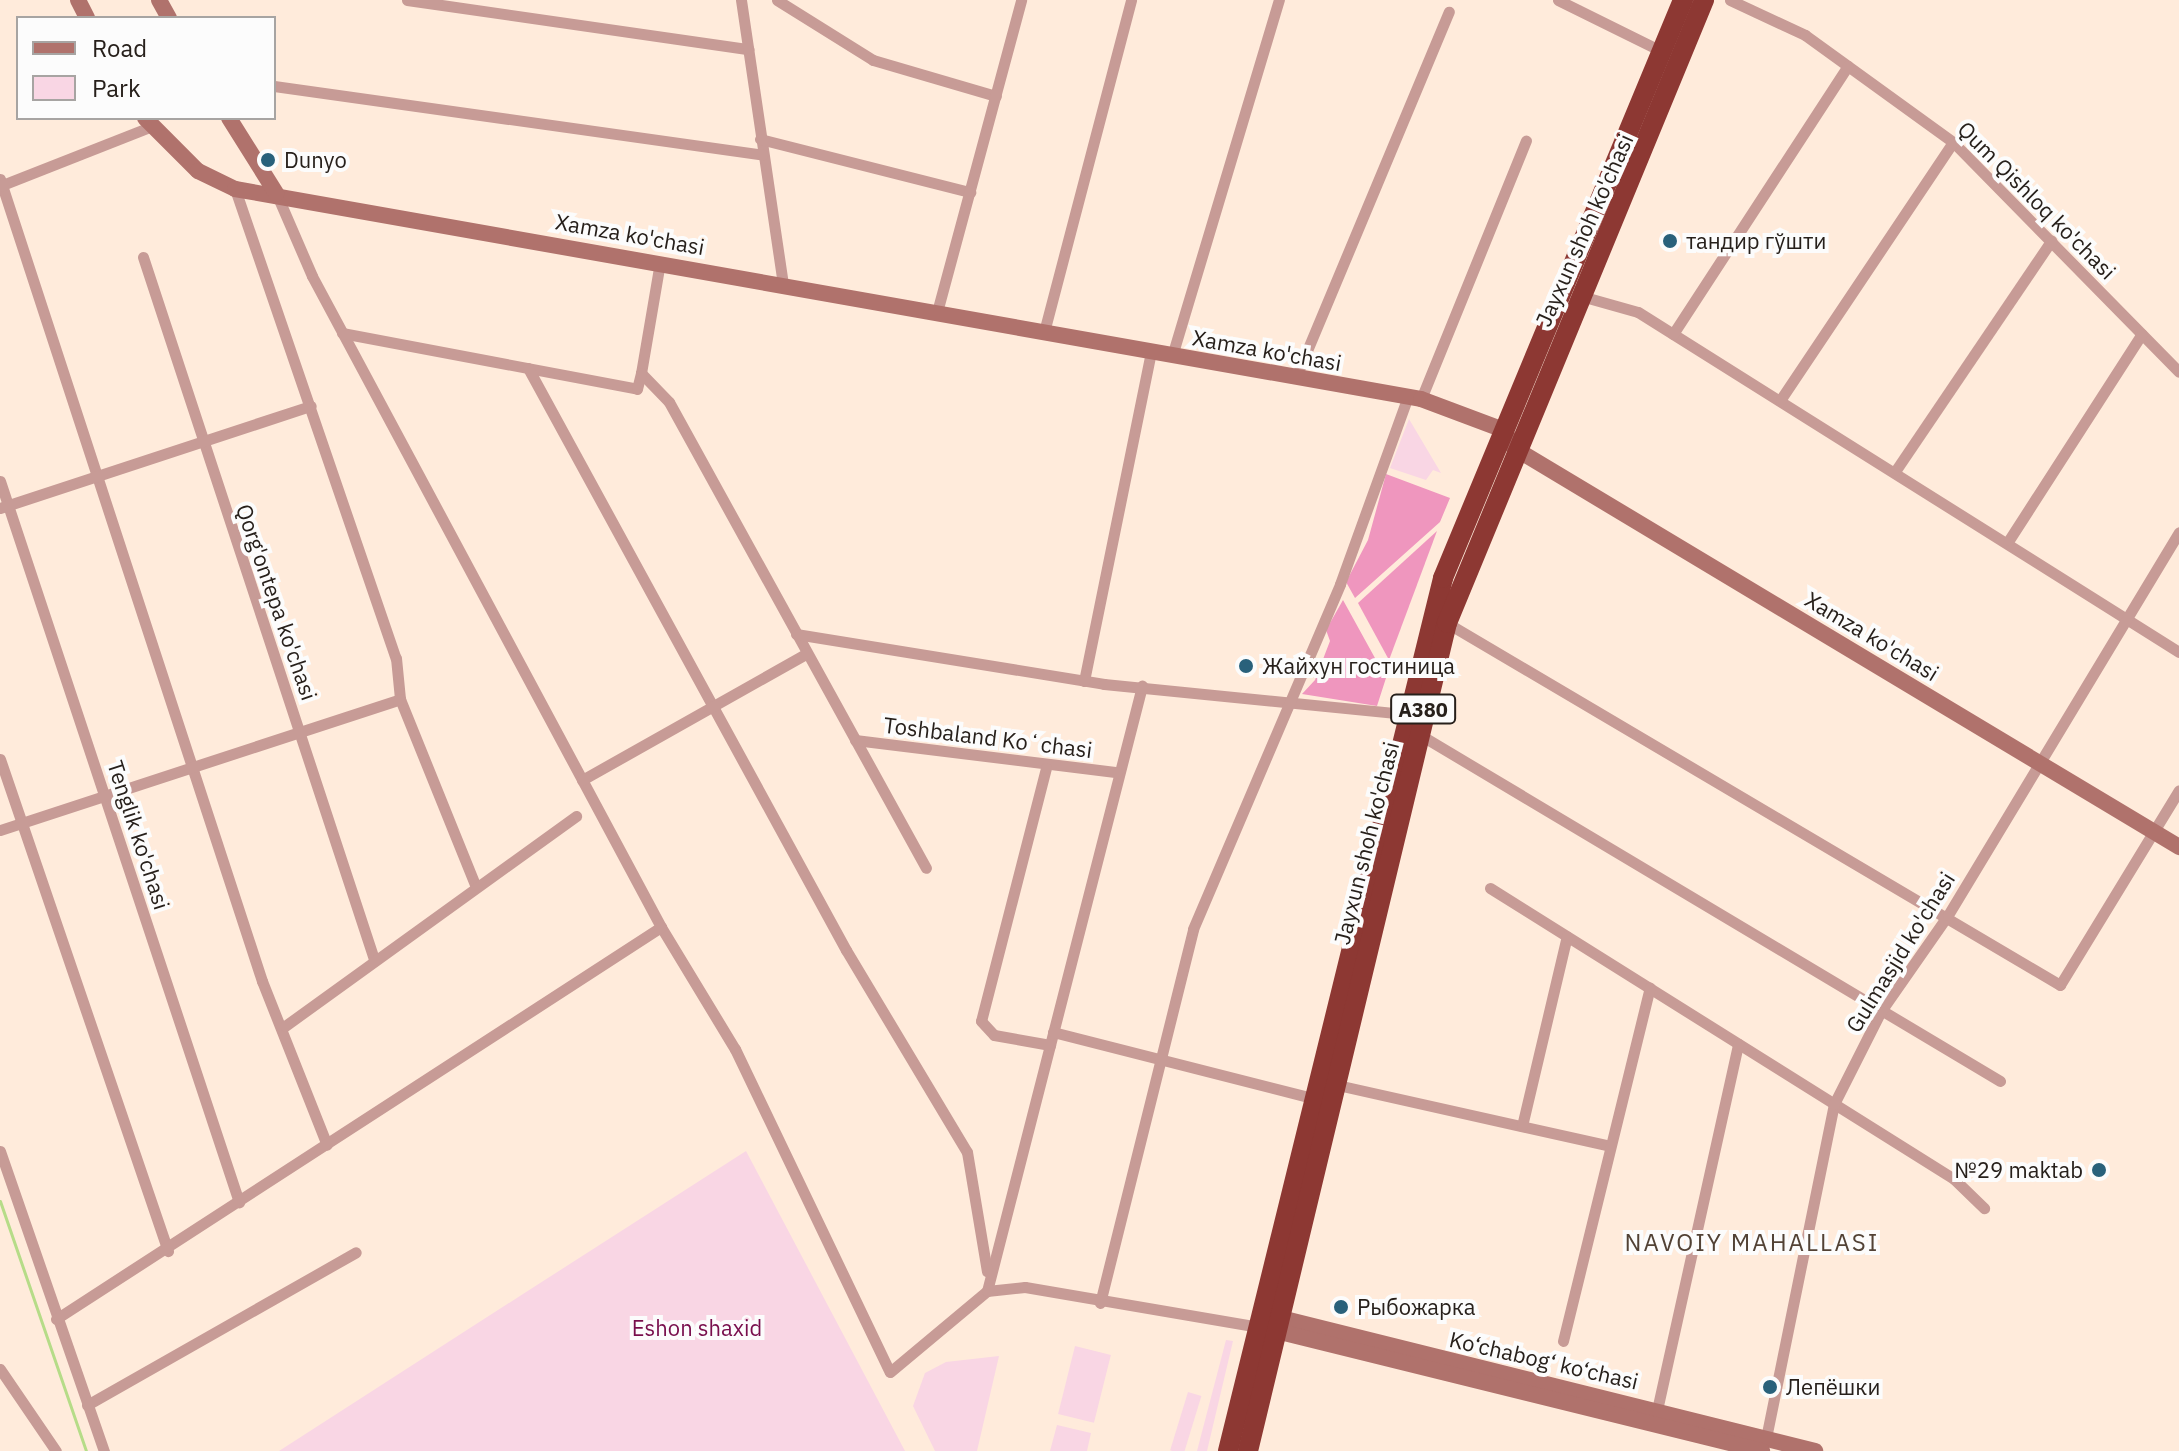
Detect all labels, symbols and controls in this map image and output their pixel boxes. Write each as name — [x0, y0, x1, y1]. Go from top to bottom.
legend — [16, 16, 276, 120]
text: Road — [92, 32, 147, 64]
text: Park — [92, 72, 141, 104]
street label: Qum Qishloq ko'chasi — [1953, 116, 2121, 284]
street label: Jayxun shoh ko'chasi — [1530, 130, 1638, 330]
place label: Dunyo — [284, 147, 347, 173]
marker: Dunyo — [259, 151, 277, 169]
street label: Xamza ko'chasi — [553, 208, 707, 260]
place label: тандир гўшти — [1686, 228, 1826, 254]
marker: тандир гўшти — [1661, 232, 1679, 250]
street label: Xamza ko'chasi — [1190, 324, 1344, 376]
street label: Qorg'ontepa ko'chasi — [231, 500, 323, 704]
street label: Xamza ko'chasi — [1801, 586, 1943, 686]
place label: Жайхун гостиница — [1262, 653, 1455, 679]
marker: Жайхун гостиница — [1237, 657, 1255, 675]
road number: A380 — [1389, 693, 1457, 725]
street label: Toshbaland Koʻchasi — [882, 711, 1094, 763]
street label: Jayxun shoh ko'chasi — [1328, 739, 1404, 947]
street label: Tenglik ko'chasi — [102, 757, 176, 913]
street label: Gulmasjid ko'chasi — [1840, 867, 1960, 1037]
place label: №29 maktab — [1954, 1157, 2083, 1183]
marker: №29 maktab — [2090, 1161, 2108, 1179]
district label: NAVOIY MAHALLASI — [1625, 1229, 1879, 1257]
place label: Рыбожарка — [1357, 1294, 1475, 1320]
marker: Рыбожарка — [1332, 1298, 1350, 1316]
park label: Eshon shaxid — [632, 1315, 762, 1341]
street label: Ko‘chabog‘ ko‘chasi — [1447, 1325, 1641, 1395]
place label: Лепёшки — [1786, 1374, 1880, 1400]
marker: Лепёшки — [1761, 1378, 1779, 1396]

